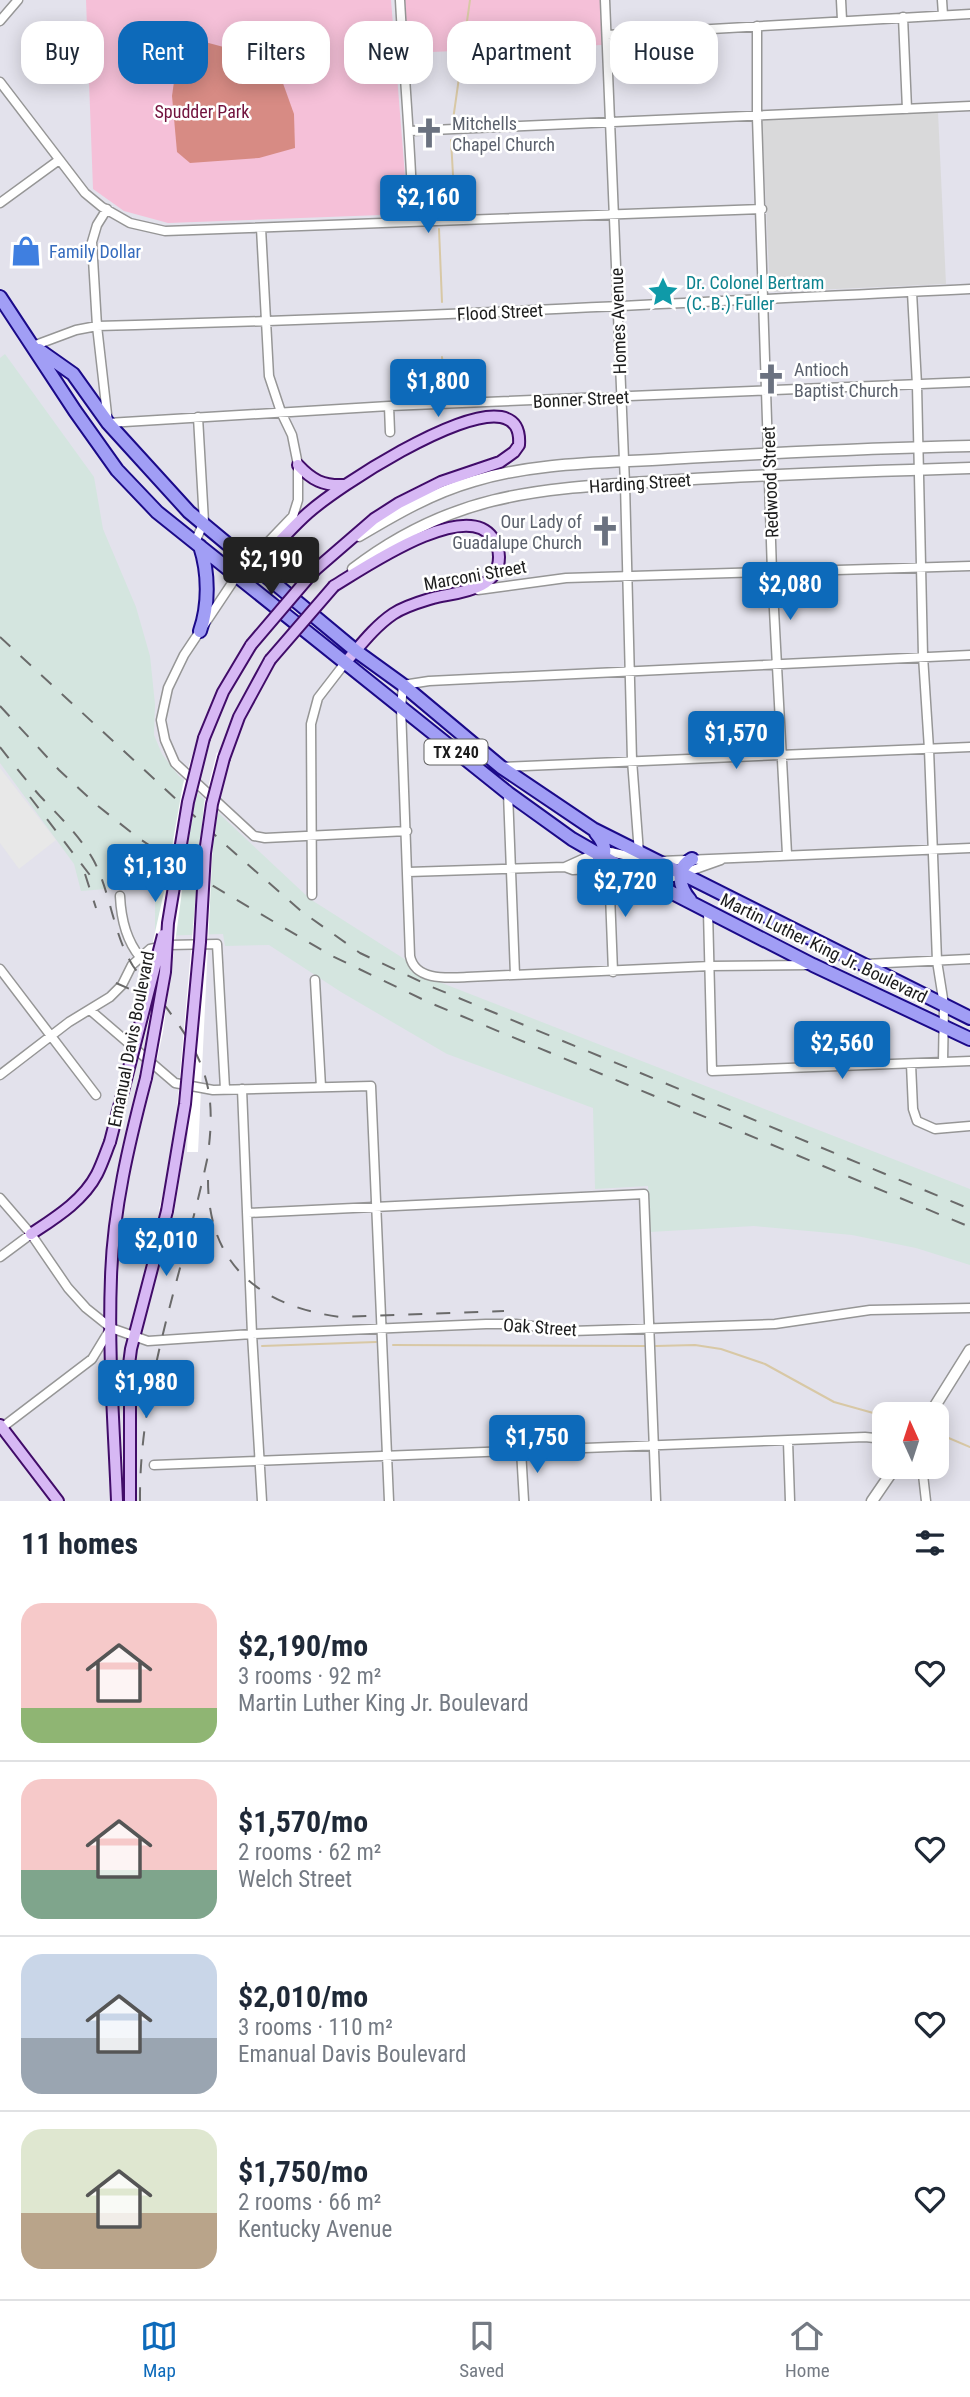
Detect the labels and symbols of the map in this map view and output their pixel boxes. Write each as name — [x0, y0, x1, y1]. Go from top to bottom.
park label: Spudder Park — [155, 101, 249, 122]
place label: Mitchells Chapel Church — [452, 113, 555, 155]
church icon: Mitchells Chapel Church — [412, 116, 446, 150]
pin: $2,160 — [371, 176, 485, 235]
shop icon: Family Dollar — [9, 234, 43, 268]
place label: Family Dollar — [49, 241, 142, 262]
street label: Homes Avenue — [606, 267, 630, 375]
place label: Dr. Colonel Bertram (C. B.) Fuller — [686, 272, 824, 315]
place icon: Dr. Colonel Bertram (C. B.) Fuller — [646, 275, 680, 309]
street label: Flood Street — [456, 299, 544, 325]
place label: Antioch Baptist Church — [794, 359, 898, 401]
pin: $1,800 — [381, 360, 495, 419]
church icon: Antioch Baptist Church — [754, 362, 788, 396]
street label: Bonner Street — [532, 386, 630, 412]
street label: Redwood Street — [758, 426, 782, 538]
street label: Harding Street — [588, 469, 692, 497]
place label: Our Lady of Guadalupe Church — [452, 511, 582, 553]
church icon: Our Lady of Guadalupe Church — [588, 514, 622, 548]
pin: $2,190 — [214, 538, 328, 597]
street label: Marconi Street — [422, 556, 528, 594]
pin: $2,080 — [733, 562, 847, 622]
pin: $1,570 — [679, 712, 793, 771]
road number: TX 240 — [424, 740, 488, 764]
pin: $1,130 — [98, 844, 212, 904]
pin: $2,720 — [568, 860, 682, 919]
street label: Martin Luther King Jr. Boulevard — [717, 889, 931, 1007]
street label: Emanual Davis Boulevard — [104, 949, 158, 1129]
pin: $2,560 — [785, 1021, 899, 1081]
pin: $2,010 — [109, 1218, 223, 1278]
street label: Oak Street — [502, 1314, 578, 1340]
pin: $1,980 — [89, 1360, 203, 1420]
north arrow — [872, 1402, 948, 1479]
pin: $1,750 — [480, 1416, 594, 1475]

